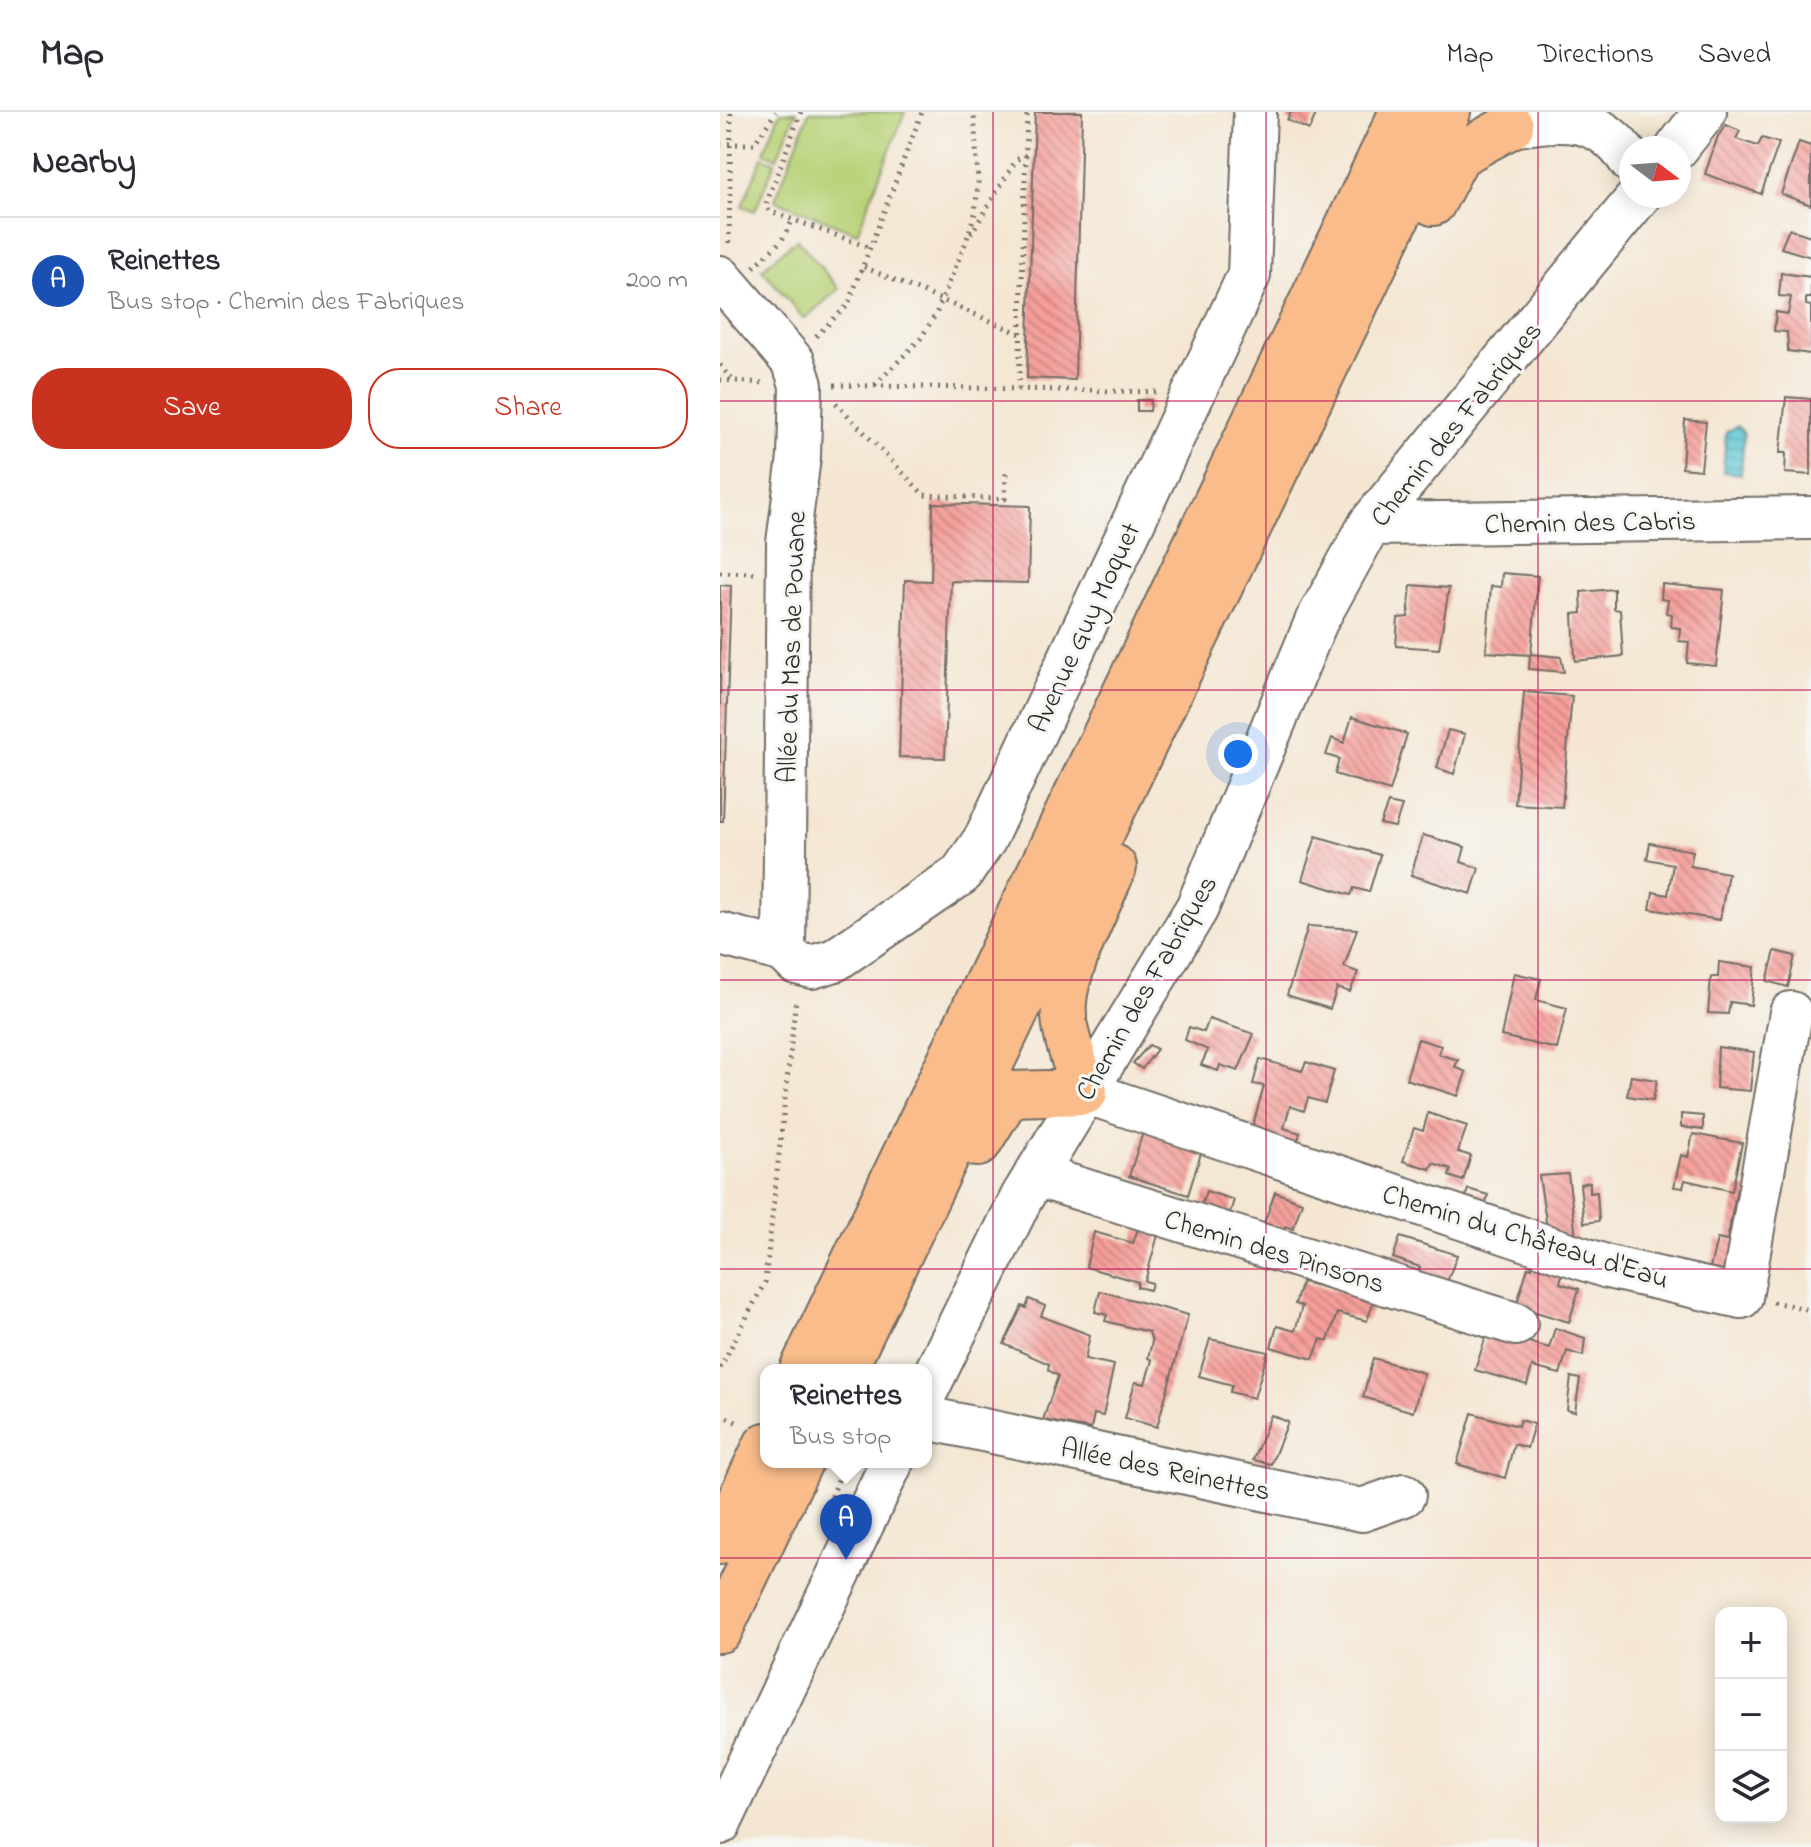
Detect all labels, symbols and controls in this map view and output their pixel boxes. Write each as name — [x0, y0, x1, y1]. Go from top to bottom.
text: Map — [40, 27, 104, 83]
text: Map — [1446, 35, 1494, 76]
text: Directions — [1538, 35, 1654, 76]
text: Saved — [1698, 35, 1771, 76]
north arrow — [1619, 136, 1691, 208]
text: Nearby — [32, 139, 136, 189]
text: Reinettes — [108, 240, 221, 284]
text: A — [50, 262, 66, 300]
text: 200 m — [626, 262, 688, 300]
text: Bus stop · Chemin des Fabriques — [108, 284, 465, 322]
street label: Chemin des Fabriques — [1362, 313, 1554, 537]
button: Save — [32, 368, 352, 449]
button: Share — [368, 368, 688, 449]
street label: Chemin des Cabris — [1484, 502, 1696, 547]
street label: Allée du Mas de Pouane — [768, 510, 819, 784]
street label: Avenue Guy Moquet — [1019, 517, 1153, 740]
your location — [1218, 734, 1258, 774]
street label: Chemin des Fabriques — [1067, 868, 1229, 1109]
street label: Chemin du Château d'Eau — [1377, 1175, 1673, 1302]
street label: Chemin des Pinsons — [1159, 1200, 1389, 1306]
popup — [760, 1364, 932, 1468]
text: Reinettes — [790, 1375, 902, 1419]
text: Bus stop — [790, 1419, 891, 1457]
street label: Allée des Reinettes — [1057, 1429, 1274, 1514]
pin: A — [820, 1494, 872, 1560]
map controls — [1715, 1607, 1787, 1823]
button: + — [1715, 1607, 1787, 1679]
button: − — [1715, 1679, 1787, 1751]
button: layers — [1715, 1751, 1787, 1823]

